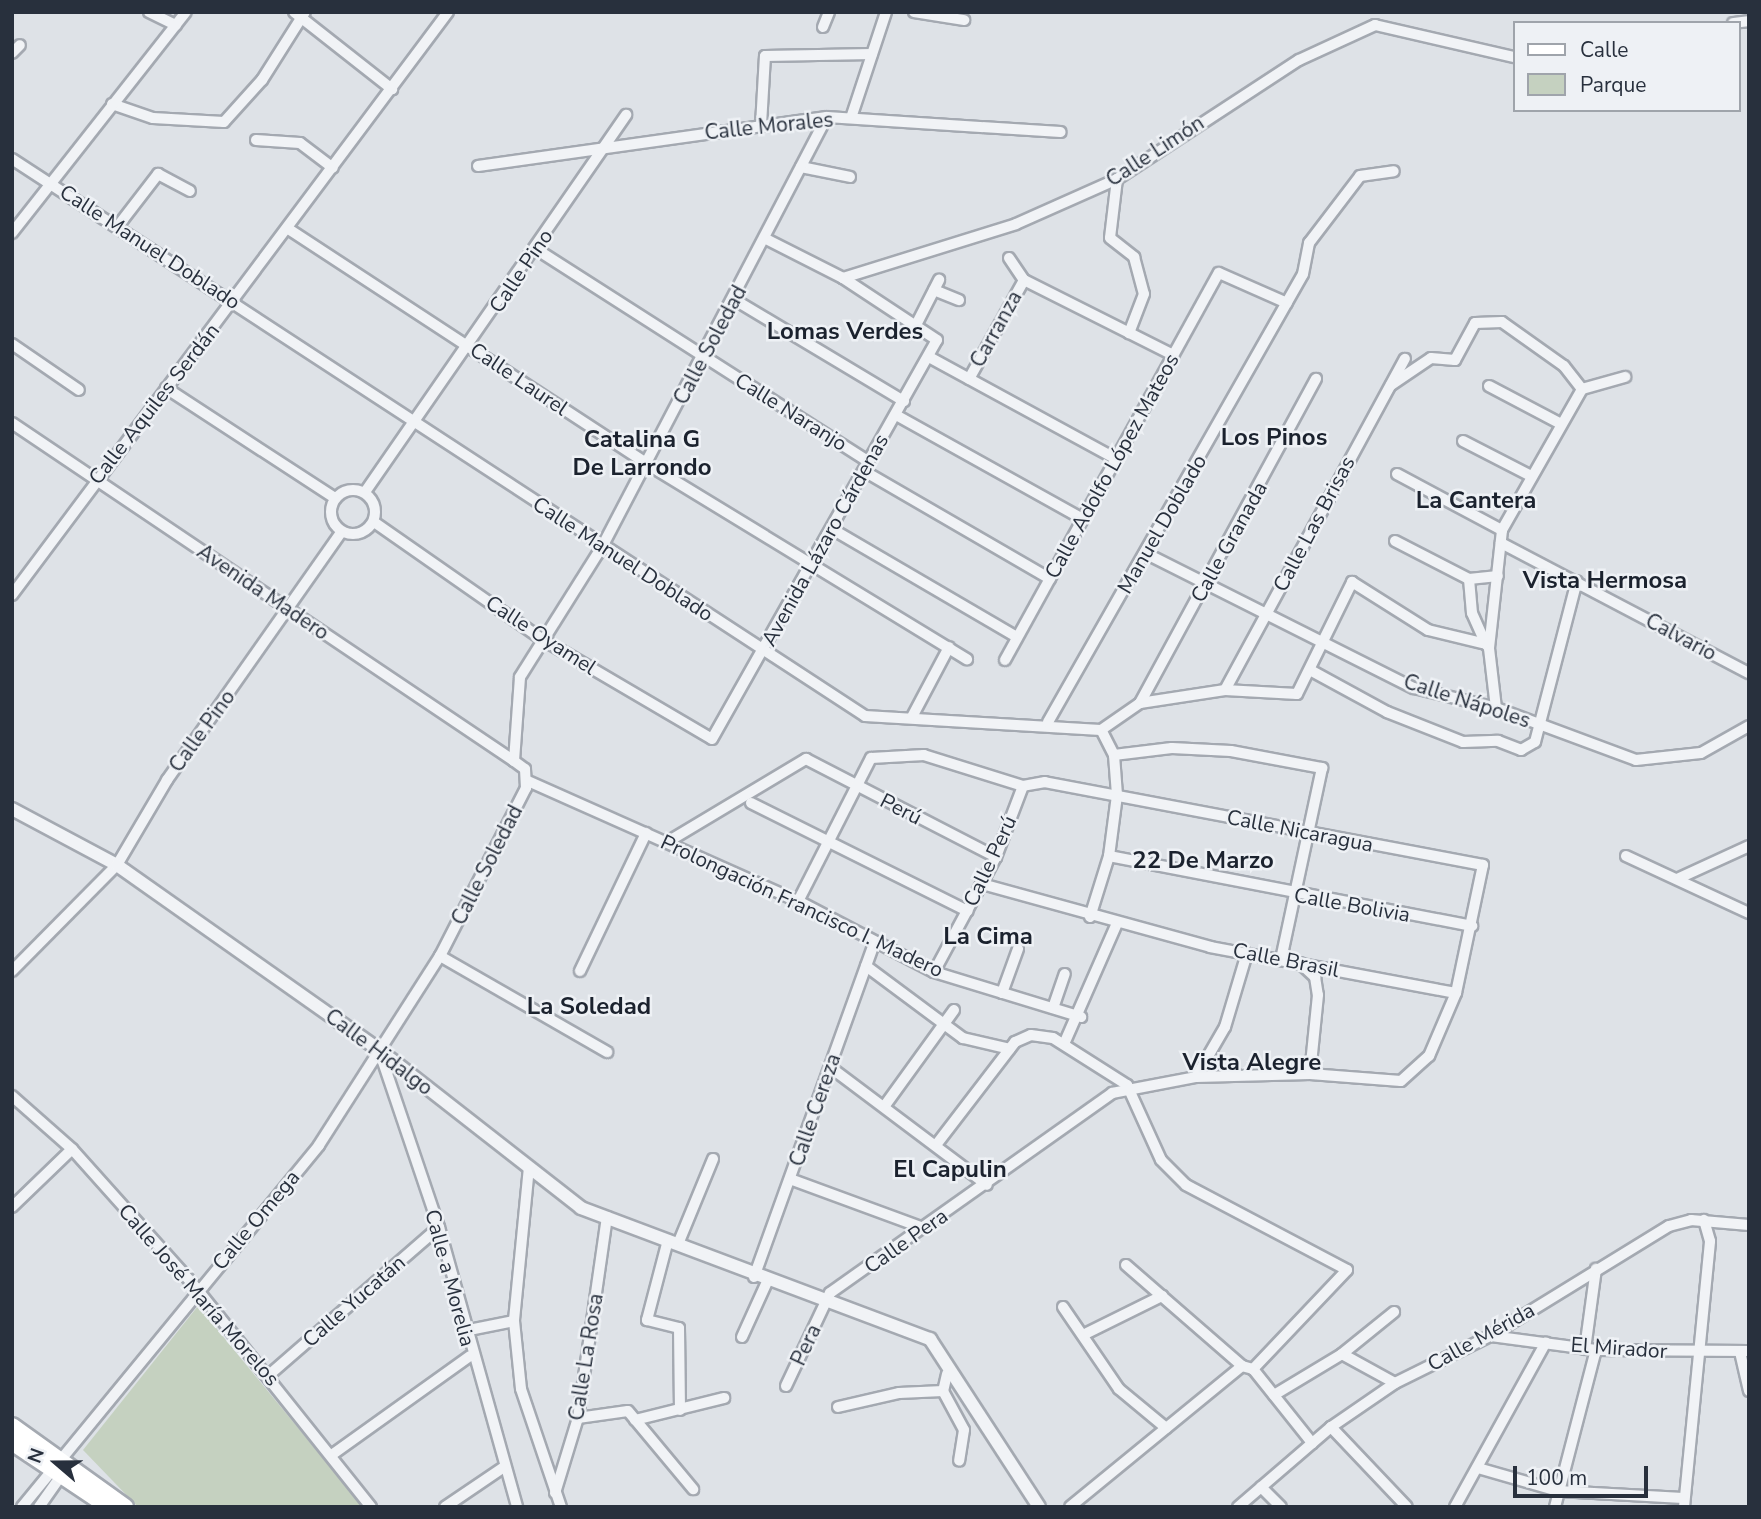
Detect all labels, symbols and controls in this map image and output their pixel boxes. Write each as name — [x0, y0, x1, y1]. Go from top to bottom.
legend — [1512, 21, 1740, 112]
text: Calle — [1580, 36, 1628, 64]
text: Parque — [1580, 71, 1647, 99]
street label: Calle Morales — [703, 107, 835, 145]
street label: Calle Limón — [1101, 110, 1209, 192]
street label: Calle Manuel Doblado — [55, 179, 245, 315]
street label: Calle Pino — [484, 224, 558, 318]
street label: Calle Soledad — [668, 281, 752, 409]
street label: Carranza — [965, 286, 1027, 372]
street label: Calle Aquiles Serdán — [83, 318, 225, 490]
district label: Lomas Verdes — [767, 318, 923, 346]
street label: Calle Laurel — [465, 337, 573, 421]
street label: Calle Adolfo López Mateos — [1040, 349, 1184, 583]
street label: Calle Naranjo — [730, 368, 852, 456]
district label: Los Pinos — [1221, 424, 1327, 452]
district label: Catalina G De Larrondo — [572, 426, 712, 482]
street label: Avenida Lázaro Cárdenas — [756, 429, 894, 651]
street label: Manuel Doblado — [1112, 450, 1212, 598]
street label: Calle Las Brisas — [1268, 452, 1360, 596]
street label: Calle Granada — [1185, 477, 1273, 607]
district label: La Cantera — [1416, 487, 1536, 515]
street label: Calle Manuel Doblado — [528, 491, 718, 627]
street label: Avenida Madero — [192, 539, 334, 645]
district label: Vista Hermosa — [1523, 567, 1687, 595]
street label: Calle Oyamel — [481, 590, 601, 680]
street label: Calvario — [1641, 608, 1721, 666]
street label: Calle Nápoles — [1400, 669, 1534, 733]
street label: Calle Pino — [164, 685, 240, 777]
street label: Perú — [876, 788, 926, 830]
street label: Calle Soledad — [446, 801, 528, 929]
street label: Calle Nicaragua — [1225, 804, 1375, 858]
street label: Calle Perú — [958, 812, 1022, 910]
street label: Prolongación Francisco I. Madero — [657, 829, 947, 983]
district label: 22 De Marzo — [1132, 847, 1274, 875]
street label: Calle Bolivia — [1292, 882, 1412, 928]
district label: La Cima — [943, 923, 1033, 951]
street label: Calle Brasil — [1231, 937, 1341, 983]
district label: La Soledad — [527, 993, 651, 1021]
street label: Calle Hidalgo — [320, 1003, 438, 1101]
district label: Vista Alegre — [1183, 1049, 1321, 1077]
street label: Calle Cereza — [784, 1050, 846, 1170]
district label: El Capulin — [893, 1156, 1007, 1184]
street label: Calle Omega — [207, 1165, 305, 1275]
street label: Calle José María Morelos — [113, 1199, 285, 1391]
street label: Calle Pera — [859, 1203, 953, 1279]
street label: Calle a Morelia — [420, 1207, 480, 1349]
street label: Calle Yucatán — [298, 1250, 410, 1352]
street label: Calle La Rosa — [564, 1292, 608, 1422]
street label: Calle Mérida — [1423, 1297, 1539, 1377]
street label: Pera — [786, 1320, 826, 1370]
street label: El Mirador — [1570, 1332, 1668, 1364]
north arrow — [21, 1428, 91, 1498]
text: N — [22, 1445, 51, 1467]
scale bar — [1516, 1452, 1651, 1496]
text: 100 m — [1526, 1464, 1587, 1492]

